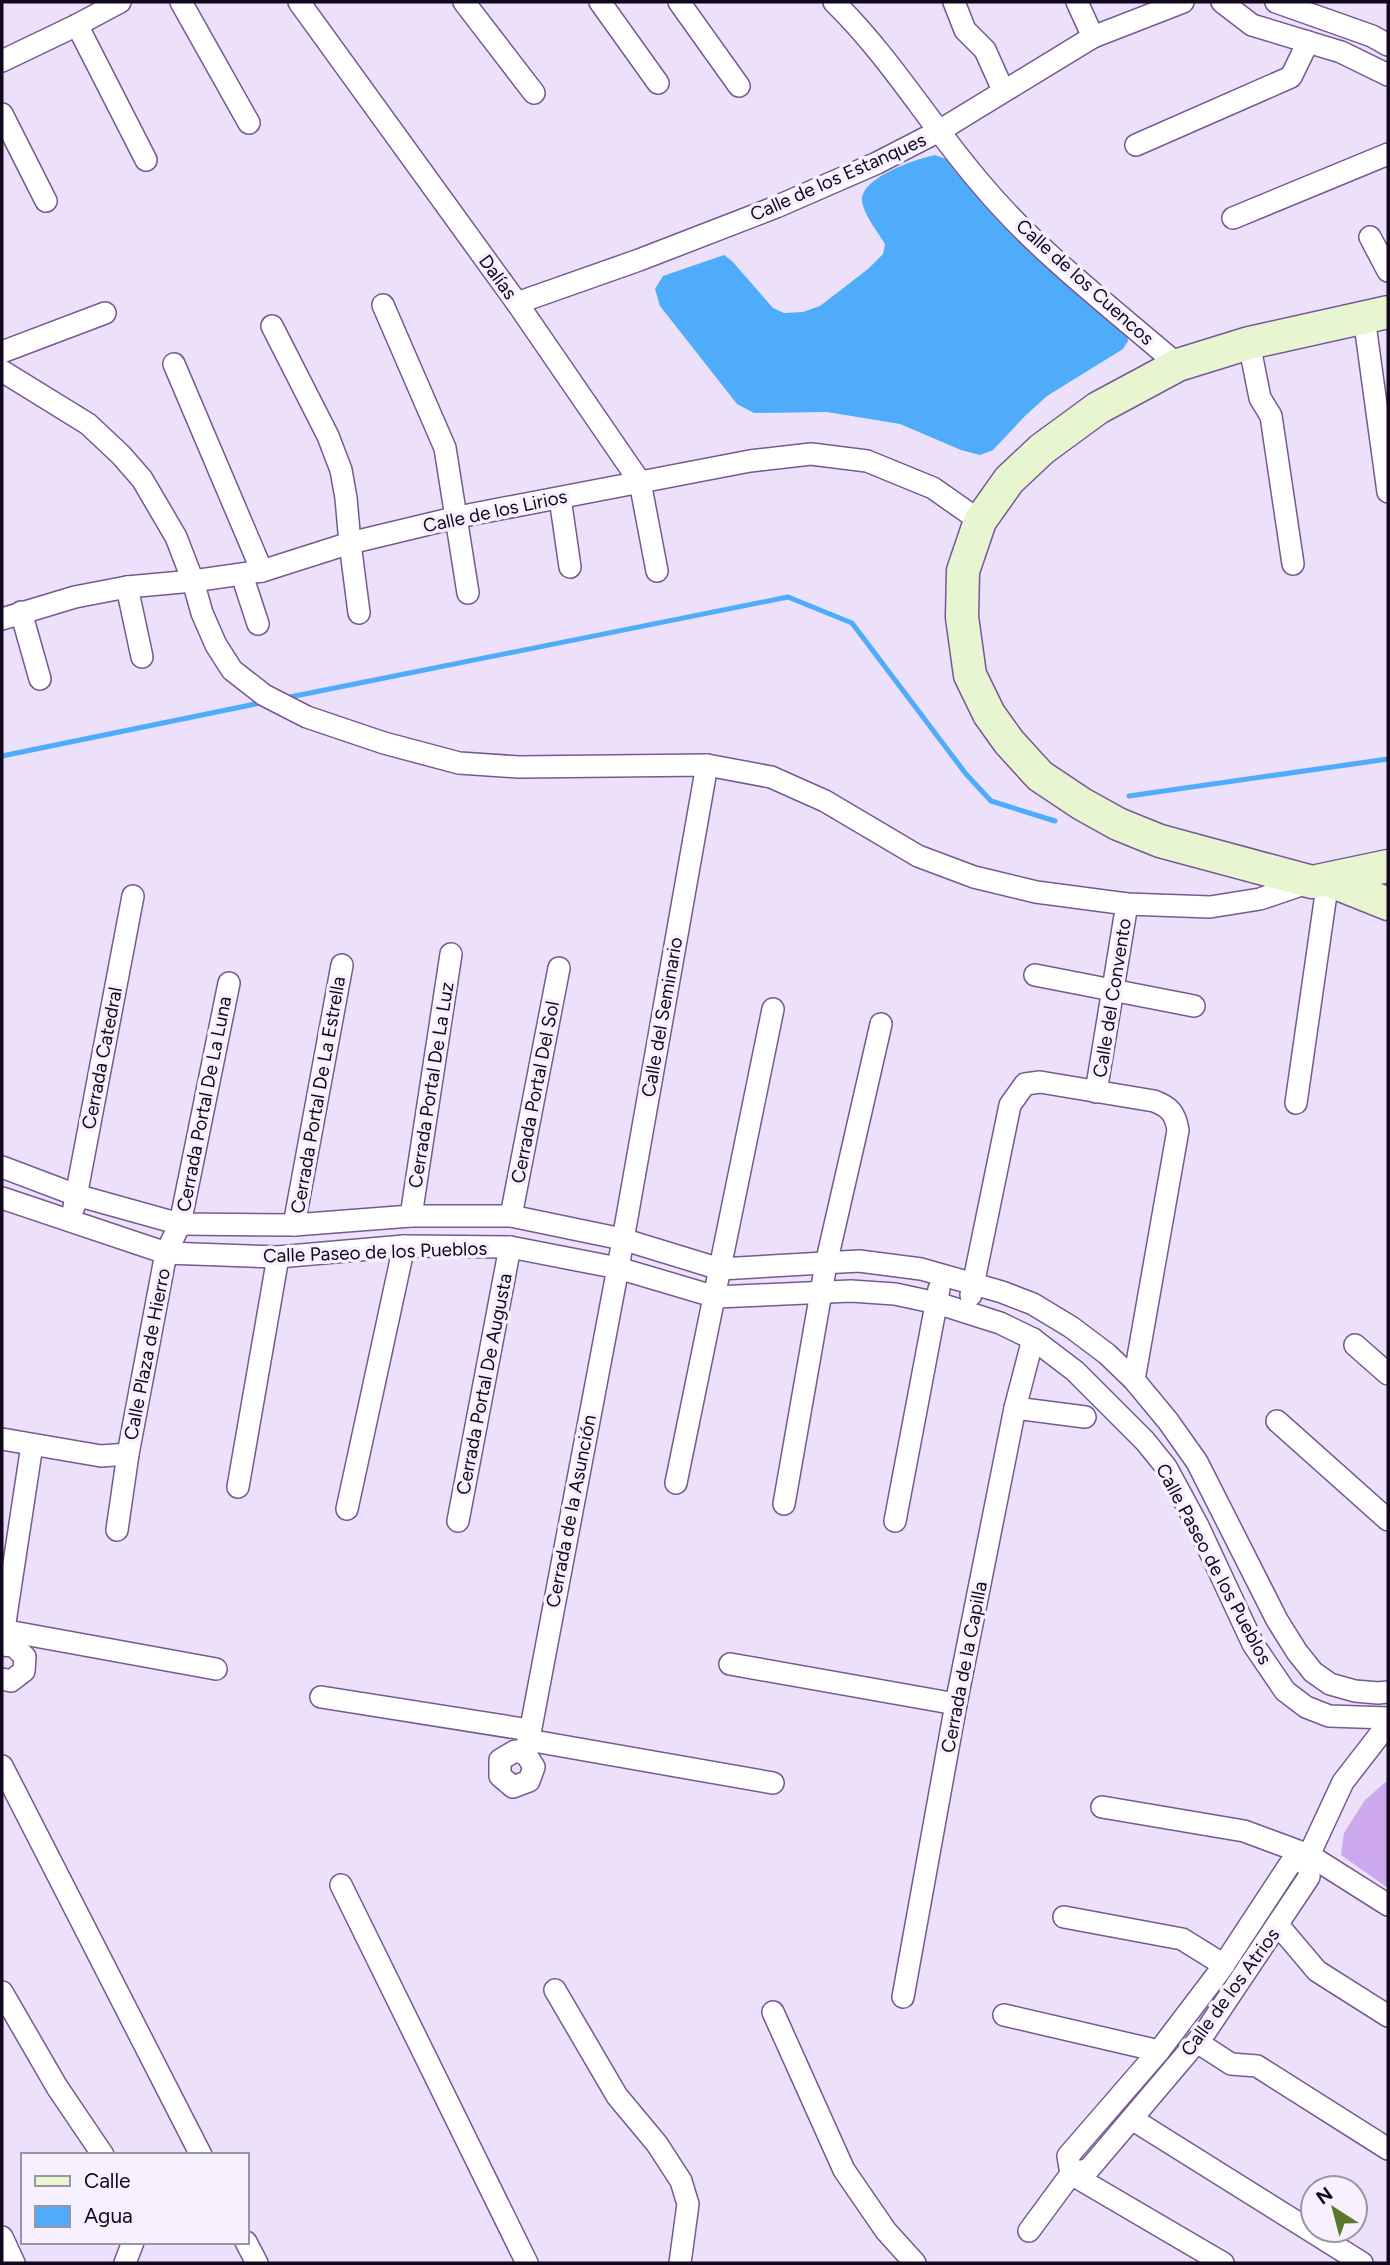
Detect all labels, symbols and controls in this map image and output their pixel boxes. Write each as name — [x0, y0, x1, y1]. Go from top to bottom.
street label: Calle de los Estanques — [746, 128, 930, 226]
street label: Calle de los Cuencos — [1011, 214, 1159, 350]
street label: Dalías — [474, 250, 522, 304]
street label: Calle de los Lirios — [421, 484, 569, 538]
street label: Calle del Convento — [1088, 917, 1136, 1079]
street label: Calle del Seminario — [637, 935, 687, 1099]
street label: Cerrada Portal De La Estrella — [286, 975, 350, 1215]
street label: Cerrada Portal De La Luz — [403, 980, 459, 1190]
street label: Cerrada Catedral — [77, 985, 127, 1131]
street label: Cerrada Portal De La Luna — [172, 994, 236, 1214]
street label: Cerrada Portal Del Sol — [506, 999, 564, 1185]
street label: Calle Paseo de los Pueblos — [263, 1237, 488, 1267]
street label: Calle Plaza de Hierro — [119, 1266, 175, 1442]
street label: Cerrada Portal De Augusta — [451, 1271, 517, 1497]
street label: Cerrada de la Asunción — [541, 1413, 601, 1609]
street label: Calle Paseo de los Pueblos — [1151, 1460, 1277, 1669]
street label: Cerrada de la Capilla — [936, 1579, 992, 1755]
street label: Calle de los Atrios — [1176, 1923, 1284, 2060]
legend — [21, 2153, 248, 2244]
text: Calle — [84, 2168, 131, 2193]
north arrow — [1299, 2174, 1369, 2244]
text: N — [1312, 2182, 1337, 2209]
text: Agua — [84, 2203, 133, 2228]

